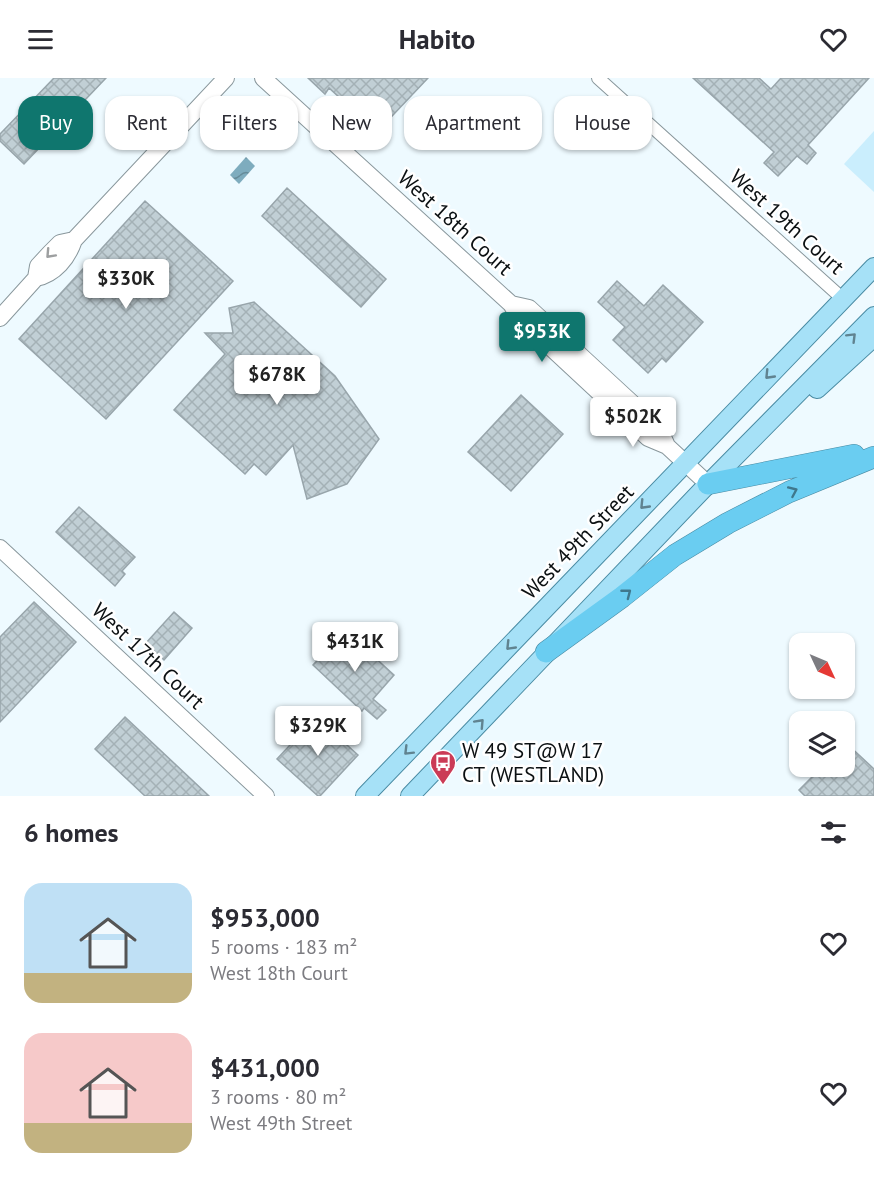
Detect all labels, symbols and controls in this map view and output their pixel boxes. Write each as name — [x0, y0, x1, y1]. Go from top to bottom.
text: Habito — [399, 22, 475, 56]
icon: menu — [24, 23, 57, 56]
icon: heart — [817, 23, 850, 56]
chip: Buy — [18, 96, 93, 150]
chip: Rent — [105, 96, 188, 150]
chip: Filters — [200, 96, 298, 150]
chip: New — [310, 96, 392, 150]
chip: Apartment — [404, 96, 542, 150]
chip: House — [554, 96, 652, 150]
street label: West 19th Court — [725, 163, 850, 280]
street label: West 18th Court — [393, 164, 518, 281]
one-way arrow — [46, 247, 57, 258]
pin: $330K — [84, 259, 168, 310]
text: $330K — [97, 265, 155, 291]
pin: $953K — [500, 312, 584, 363]
text: $953K — [513, 318, 571, 344]
one-way arrow — [845, 334, 856, 345]
pin: $678K — [235, 355, 319, 406]
text: $678K — [248, 361, 306, 387]
one-way arrow — [765, 368, 776, 379]
pin: $502K — [591, 397, 675, 448]
text: $502K — [604, 403, 662, 429]
street label: West 49th Street — [516, 479, 639, 605]
one-way arrow — [786, 486, 797, 498]
one-way arrow — [641, 498, 652, 509]
one-way arrow — [621, 589, 632, 600]
street label: West 17th Court — [86, 597, 210, 715]
pin: $431K — [313, 622, 397, 673]
text: $431K — [326, 628, 384, 654]
north arrow — [789, 633, 855, 699]
map controls — [789, 633, 855, 777]
one-way arrow — [506, 639, 517, 650]
pin: $329K — [276, 706, 360, 757]
button: layers — [789, 711, 855, 777]
text: $329K — [289, 712, 347, 738]
one-way arrow — [472, 719, 483, 730]
place label: W 49 ST@W 17 CT (WESTLAND) — [462, 737, 604, 788]
one-way arrow — [405, 743, 416, 754]
bus stop icon: W 49 ST@W 17 CT (WESTLAND) — [428, 748, 458, 786]
text: 6 homes — [24, 816, 119, 849]
icon: filters — [817, 816, 850, 849]
text: $953,000 — [210, 901, 320, 934]
icon: home — [72, 907, 144, 979]
icon: heart — [817, 927, 850, 960]
text: 5 rooms · 183 m² — [210, 934, 357, 960]
text: West 18th Court — [210, 960, 348, 986]
text: $431,000 — [210, 1051, 320, 1084]
icon: home — [72, 1057, 144, 1129]
icon: heart — [817, 1077, 850, 1110]
text: 3 rooms · 80 m² — [210, 1084, 346, 1110]
text: West 49th Street — [210, 1110, 352, 1136]

